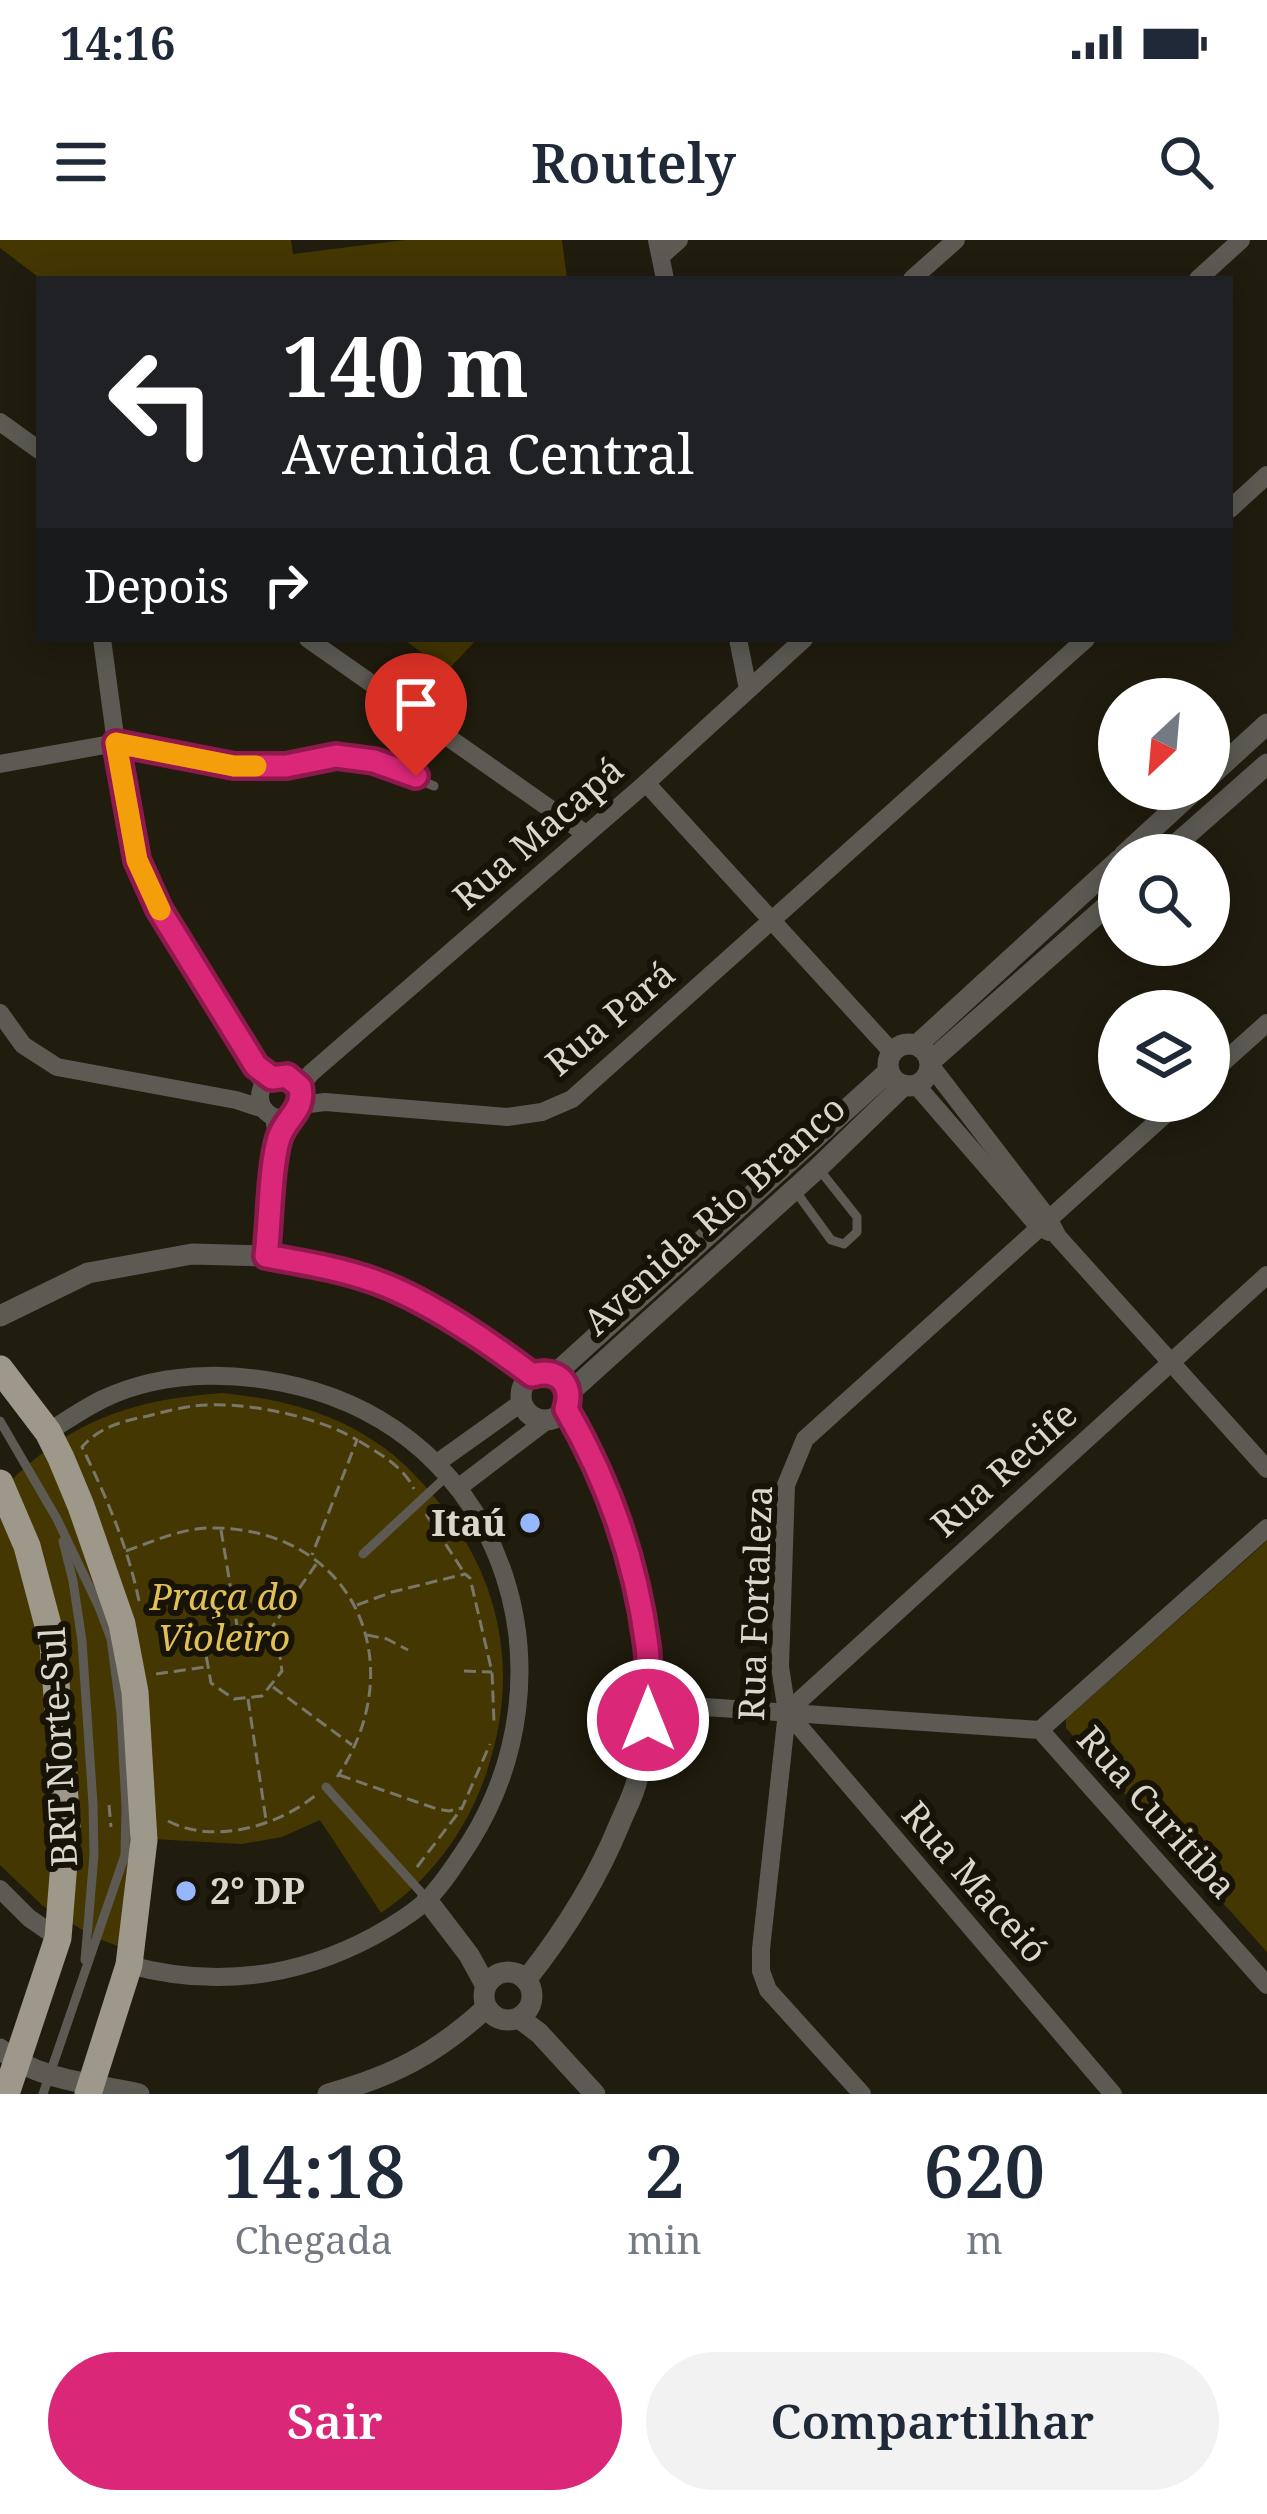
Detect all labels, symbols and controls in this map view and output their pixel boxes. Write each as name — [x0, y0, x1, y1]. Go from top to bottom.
text: 14:16 — [60, 12, 175, 73]
text: Routely — [531, 125, 736, 199]
icon: menu — [48, 129, 114, 195]
icon: search — [1153, 129, 1219, 195]
text: 140 m — [282, 307, 529, 422]
icon: left — [84, 324, 240, 480]
text: Avenida Central — [282, 416, 694, 490]
icon: right — [253, 552, 319, 618]
text: Depois — [84, 555, 229, 616]
pin — [365, 653, 467, 776]
icon: arrive — [383, 671, 449, 737]
north arrow — [1098, 678, 1230, 810]
map controls — [1098, 678, 1230, 1122]
street label: Rua Macapá — [442, 745, 633, 920]
button: search — [1098, 834, 1230, 966]
street label: Rua Pará — [535, 949, 685, 1086]
button: layers — [1098, 990, 1230, 1122]
street label: Avenida Rio Branco — [572, 1084, 855, 1346]
street label: Rua Recife — [920, 1390, 1087, 1547]
street label: Rua Fortaleza — [726, 1484, 783, 1722]
place label: Itaú — [431, 1498, 506, 1547]
marker: Itaú — [517, 1510, 543, 1536]
park label: Praça do Violeiro — [149, 1572, 298, 1662]
street label: BRT Norte-Sul — [27, 1626, 88, 1868]
position arrow — [585, 1657, 711, 1783]
street label: Rua Curitiba — [1067, 1715, 1248, 1908]
street label: Rua Maceió — [891, 1790, 1059, 1973]
place label: 2° DP — [210, 1866, 305, 1915]
marker: 2° DP — [173, 1878, 199, 1904]
text: 14:18 — [222, 2121, 405, 2219]
text: 2 — [644, 2121, 685, 2219]
text: 620 — [924, 2121, 1045, 2219]
text: Chegada — [234, 2212, 393, 2265]
text: min — [627, 2212, 702, 2265]
text: m — [966, 2212, 1003, 2265]
button: Sair — [48, 2352, 622, 2490]
button: Compartilhar — [646, 2352, 1219, 2490]

